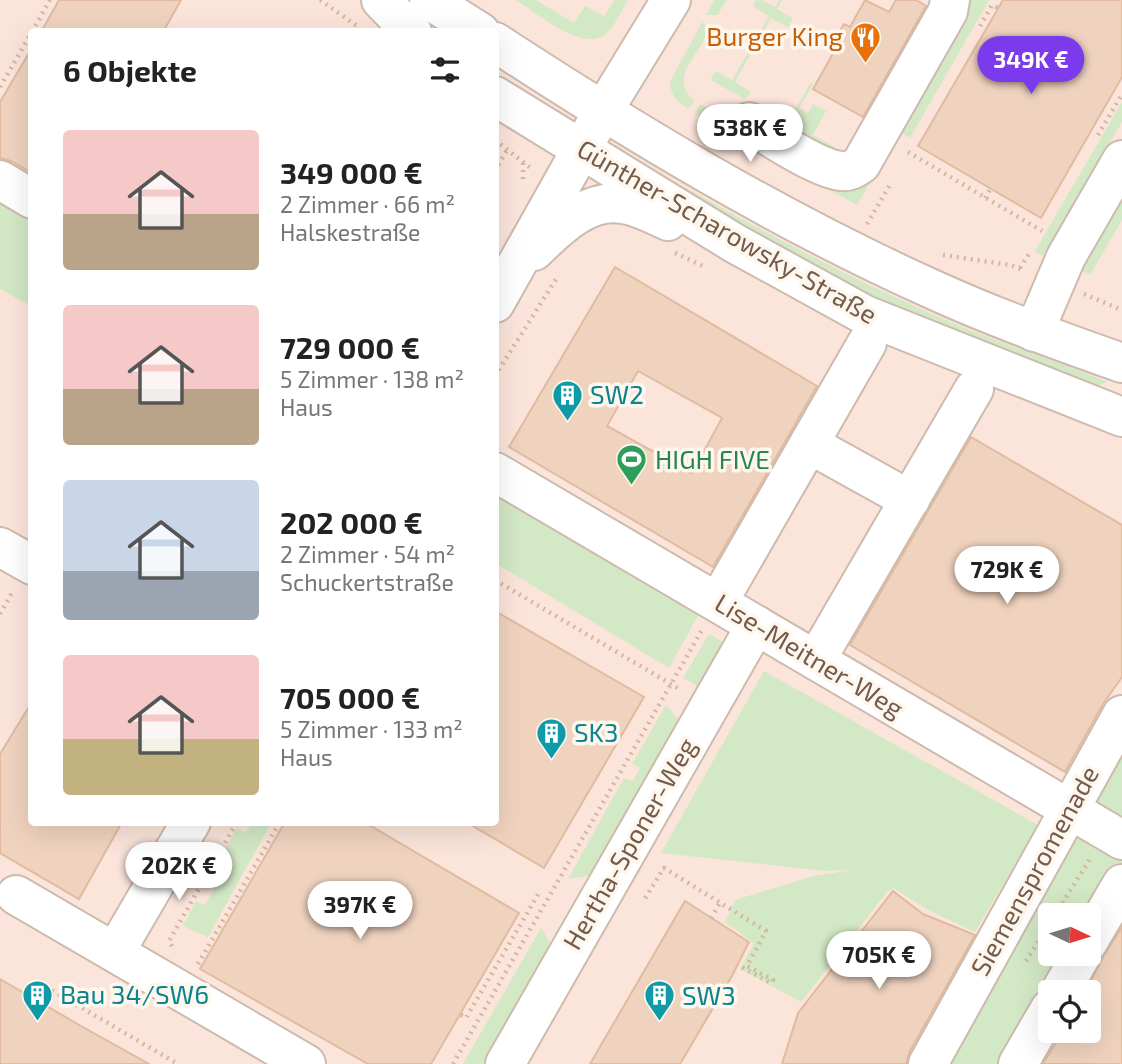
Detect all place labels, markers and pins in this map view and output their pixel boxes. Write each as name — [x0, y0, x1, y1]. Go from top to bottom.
place label: Burger King — [706, 20, 843, 51]
restaurant icon: Burger King — [849, 20, 883, 64]
pin: 349K € — [974, 36, 1088, 96]
pin: 538K € — [693, 104, 807, 164]
building icon: SW2 — [550, 378, 584, 422]
place label: SW2 — [590, 378, 644, 409]
sports icon: HIGH FIVE — [615, 443, 649, 487]
place label: HIGH FIVE — [655, 443, 770, 474]
pin: 729K € — [950, 546, 1064, 606]
building icon: SK3 — [534, 716, 568, 760]
place label: SK3 — [574, 716, 618, 747]
pin: 202K € — [122, 842, 236, 902]
pin: 397K € — [303, 881, 417, 941]
pin: 705K € — [822, 932, 936, 991]
building icon: Bau 34/SW6 — [20, 978, 54, 1022]
place label: Bau 34/SW6 — [60, 978, 209, 1009]
building icon: SW3 — [642, 979, 676, 1023]
place label: SW3 — [682, 979, 736, 1010]

